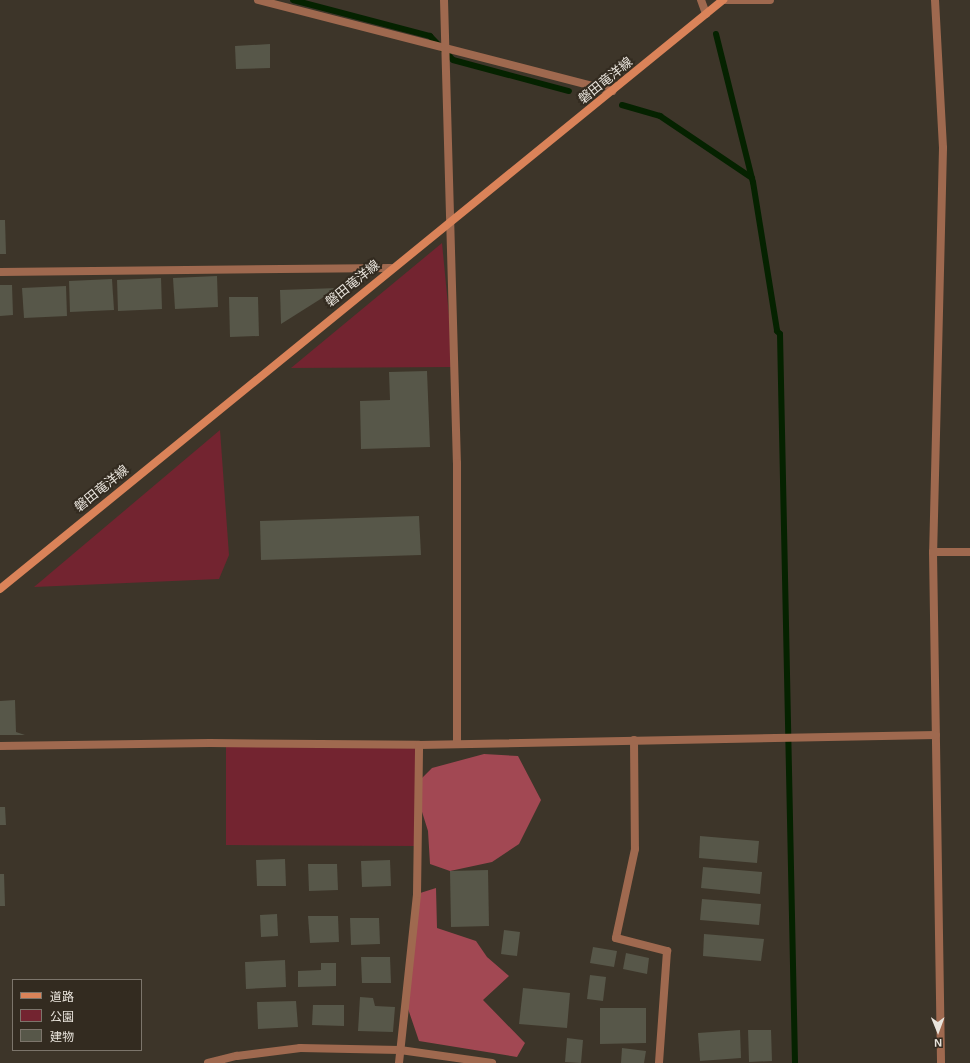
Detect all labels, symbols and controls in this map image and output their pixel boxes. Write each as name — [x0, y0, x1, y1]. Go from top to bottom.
street label: 磐田竜洋線 — [576, 54, 636, 108]
street label: 磐田竜洋線 — [323, 257, 383, 311]
street label: 磐田竜洋線 — [72, 462, 132, 516]
legend — [12, 979, 142, 1051]
text: 道路 — [50, 990, 74, 1004]
text: 公園 — [50, 1010, 74, 1024]
north arrow — [918, 1011, 958, 1051]
text: 建物 — [50, 1030, 74, 1044]
text: N — [934, 1037, 942, 1049]

